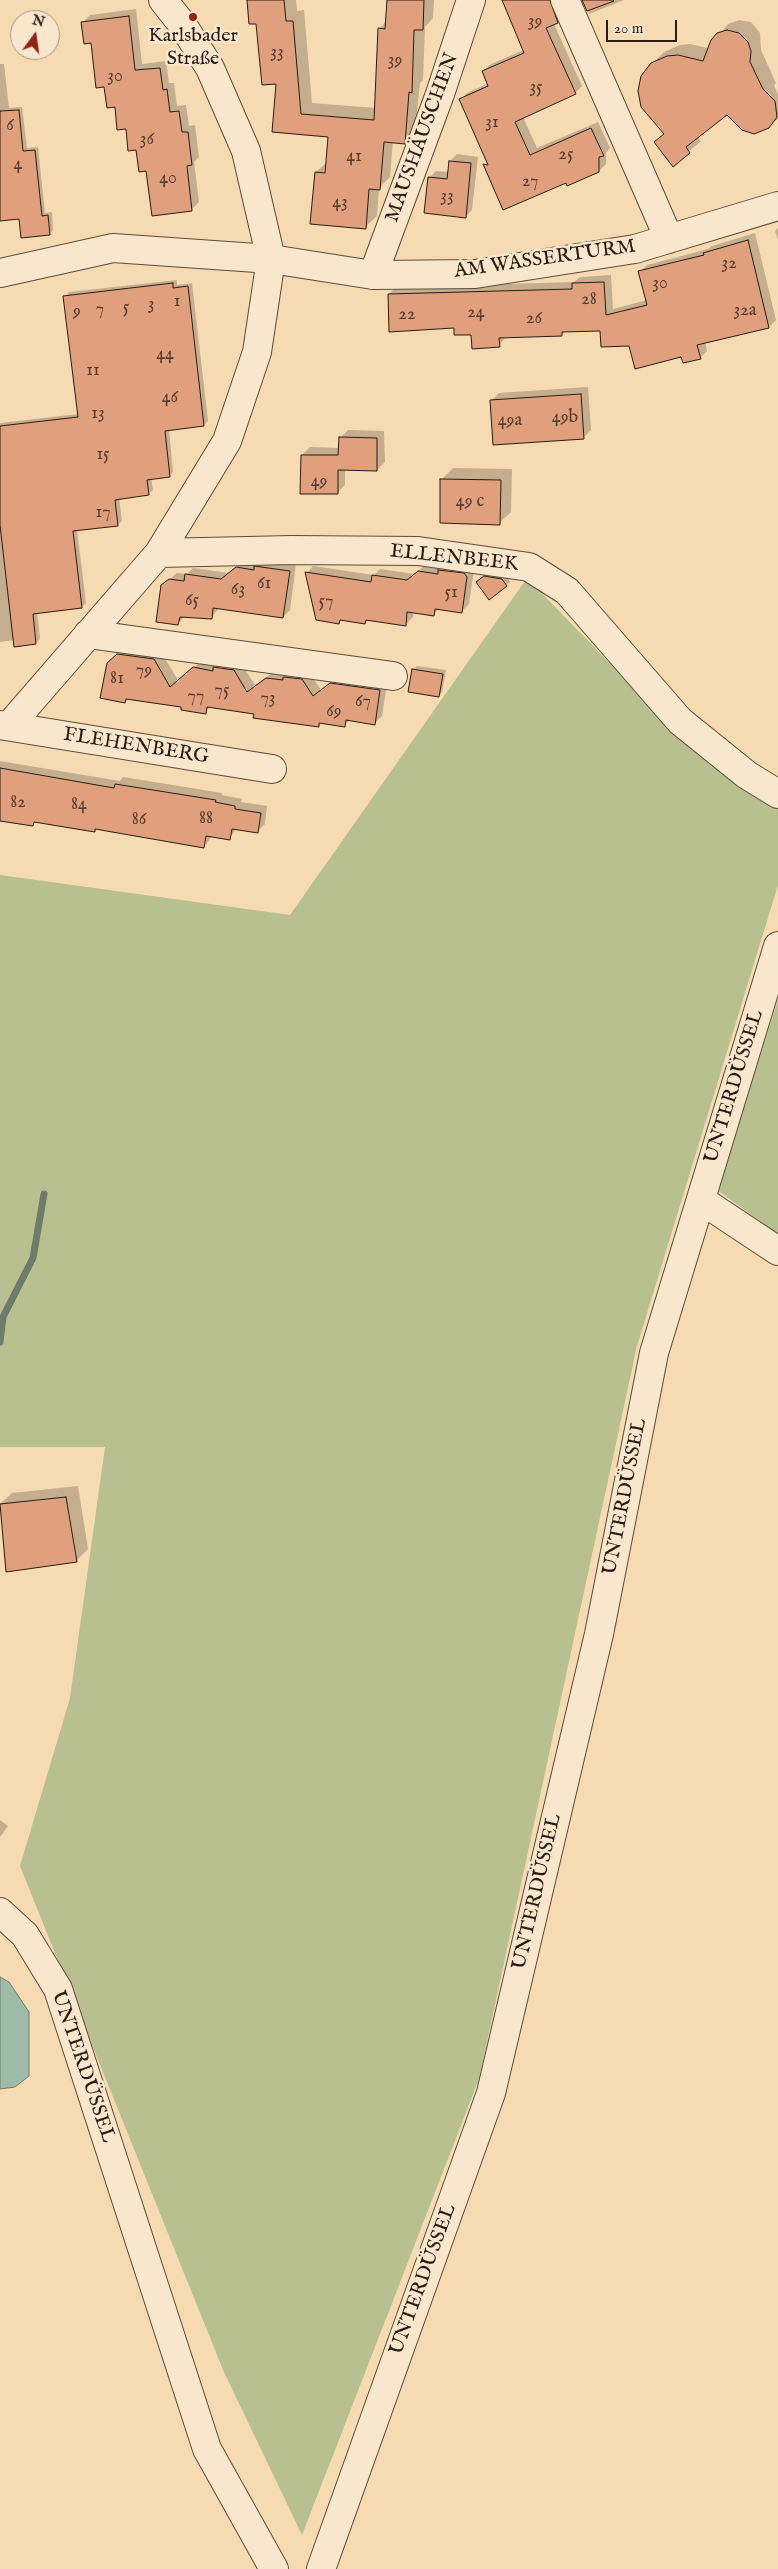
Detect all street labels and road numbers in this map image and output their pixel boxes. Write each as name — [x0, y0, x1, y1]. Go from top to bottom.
street label: MAUSHÄUSCHEN — [381, 50, 465, 226]
street label: AM WASSERTURM — [453, 235, 637, 285]
street label: ELLENBEEK — [389, 540, 519, 578]
street label: FLEHENBERG — [62, 724, 210, 770]
street label: UNTERDÜSSEL — [700, 1007, 770, 1167]
street label: UNTERDÜSSEL — [599, 1417, 653, 1577]
street label: UNTERDÜSSEL — [508, 1812, 568, 1972]
street label: UNTERDÜSSEL — [45, 1988, 119, 2146]
street label: UNTERDÜSSEL — [386, 2201, 462, 2359]

